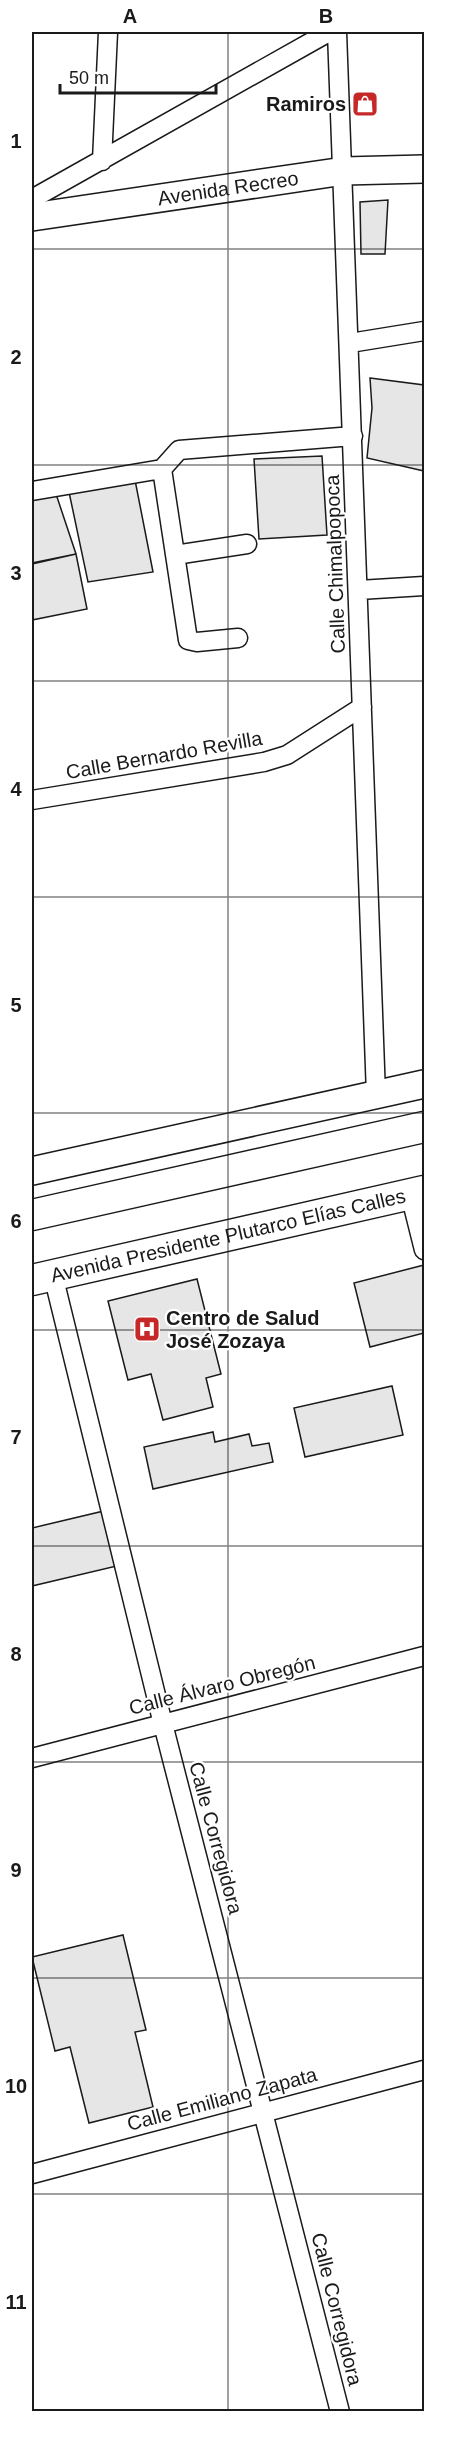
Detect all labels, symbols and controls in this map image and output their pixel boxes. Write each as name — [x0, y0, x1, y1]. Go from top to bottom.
text: A — [123, 5, 137, 27]
text: B — [319, 5, 333, 27]
scale bar — [60, 57, 216, 95]
text: 50 m — [69, 68, 109, 88]
shop icon: Ramiros — [350, 89, 380, 119]
place label: Ramiros — [266, 93, 346, 115]
text: 1 — [10, 130, 22, 152]
street label: Avenida Recreo — [156, 167, 300, 209]
text: 2 — [10, 346, 22, 368]
street label: Calle Chimalpopoca — [321, 473, 349, 654]
text: 3 — [10, 562, 22, 584]
street label: Calle Bernardo Revilla — [64, 727, 265, 783]
text: 4 — [10, 778, 22, 800]
text: 5 — [10, 994, 22, 1016]
street label: Avenida Presidente Plutarco Elías Calles — [48, 1185, 408, 1286]
text: 6 — [10, 1210, 22, 1232]
place label: Centro de Salud José Zozaya — [166, 1307, 319, 1352]
hospital icon: Centro de Salud José Zozaya — [132, 1314, 162, 1344]
text: 7 — [10, 1426, 22, 1448]
text: 8 — [10, 1643, 22, 1665]
street label: Calle Álvaro Obregón — [127, 1651, 317, 1719]
street label: Calle Corregidora — [185, 1759, 247, 1917]
text: 9 — [10, 1859, 22, 1881]
street label: Calle Emiliano Zapata — [125, 2063, 320, 2135]
text: 10 — [5, 2075, 27, 2097]
street label: Calle Corregidora — [307, 2230, 367, 2389]
text: 11 — [5, 2291, 27, 2313]

